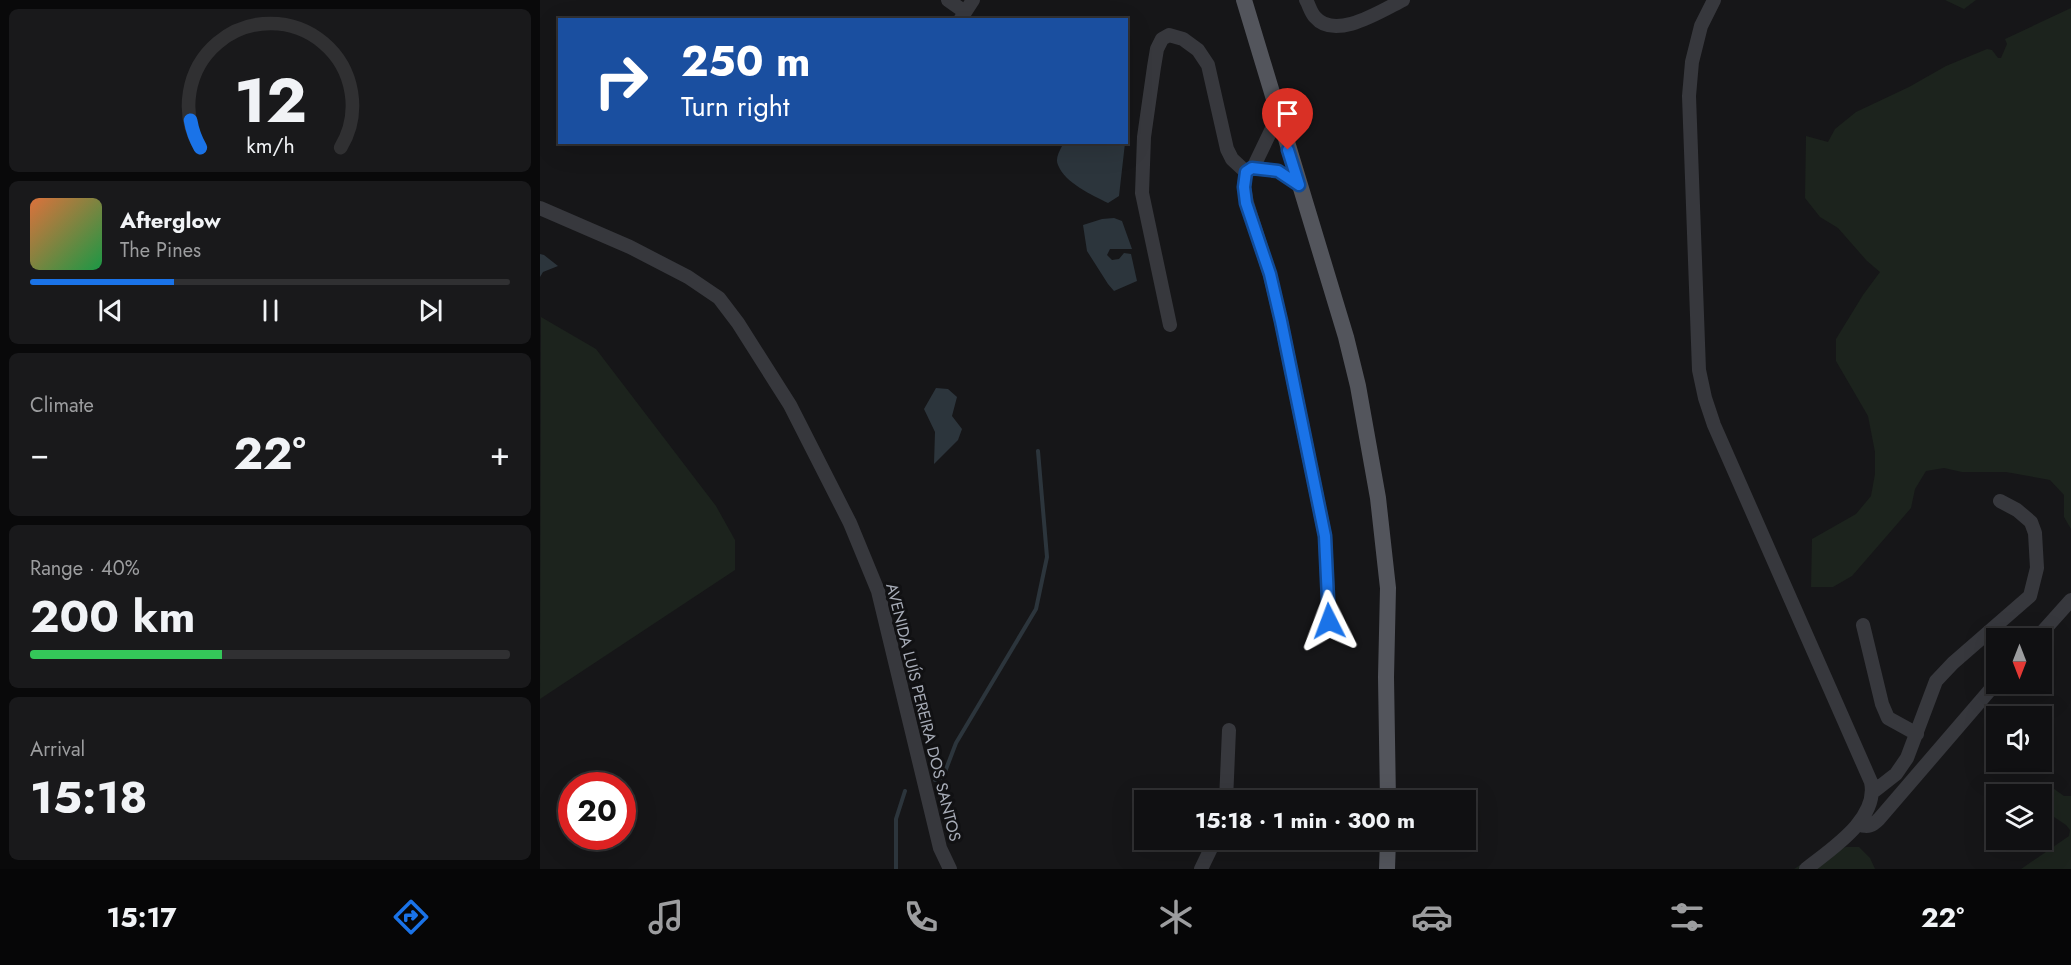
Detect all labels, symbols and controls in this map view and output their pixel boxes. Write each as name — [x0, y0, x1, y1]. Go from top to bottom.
text: 250 m — [681, 31, 811, 92]
icon: right — [582, 42, 660, 120]
text: 12 — [234, 55, 306, 145]
text: Turn right — [681, 87, 789, 126]
pin — [1262, 88, 1313, 150]
icon: arrive — [1271, 97, 1304, 130]
text: km/h — [246, 130, 294, 161]
text: Afterglow — [120, 204, 221, 236]
text: The Pines — [120, 236, 201, 265]
icon: previous — [94, 294, 127, 327]
icon: pause — [254, 294, 287, 327]
icon: next — [414, 294, 447, 327]
text: Climate — [30, 391, 94, 420]
text: 22° — [233, 421, 306, 486]
text: − — [30, 430, 49, 477]
text: + — [490, 430, 510, 477]
text: Range · 40% — [30, 554, 140, 583]
street label: AVENIDA LUÍS PEREIRA DOS SANTOS — [880, 581, 967, 844]
text: 200 km — [30, 584, 195, 649]
position arrow — [1297, 589, 1361, 653]
north arrow — [1986, 628, 2052, 694]
map controls — [1986, 628, 2052, 850]
button: sound — [1986, 706, 2052, 772]
text: Arrival — [30, 735, 85, 764]
text: 15:18 — [30, 765, 148, 830]
speed limit sign: 20 — [558, 772, 636, 850]
button: layers — [1986, 784, 2052, 850]
text: 15:18 · 1 min · 300 m — [1195, 804, 1415, 836]
icon: directions — [390, 896, 432, 938]
icon: music — [645, 896, 687, 938]
icon: phone — [900, 896, 942, 938]
icon: climate — [1155, 896, 1197, 938]
icon: car — [1411, 896, 1453, 938]
icon: filters — [1666, 896, 1708, 938]
text: 15:17 — [107, 898, 176, 937]
text: 22° — [1921, 898, 1964, 937]

